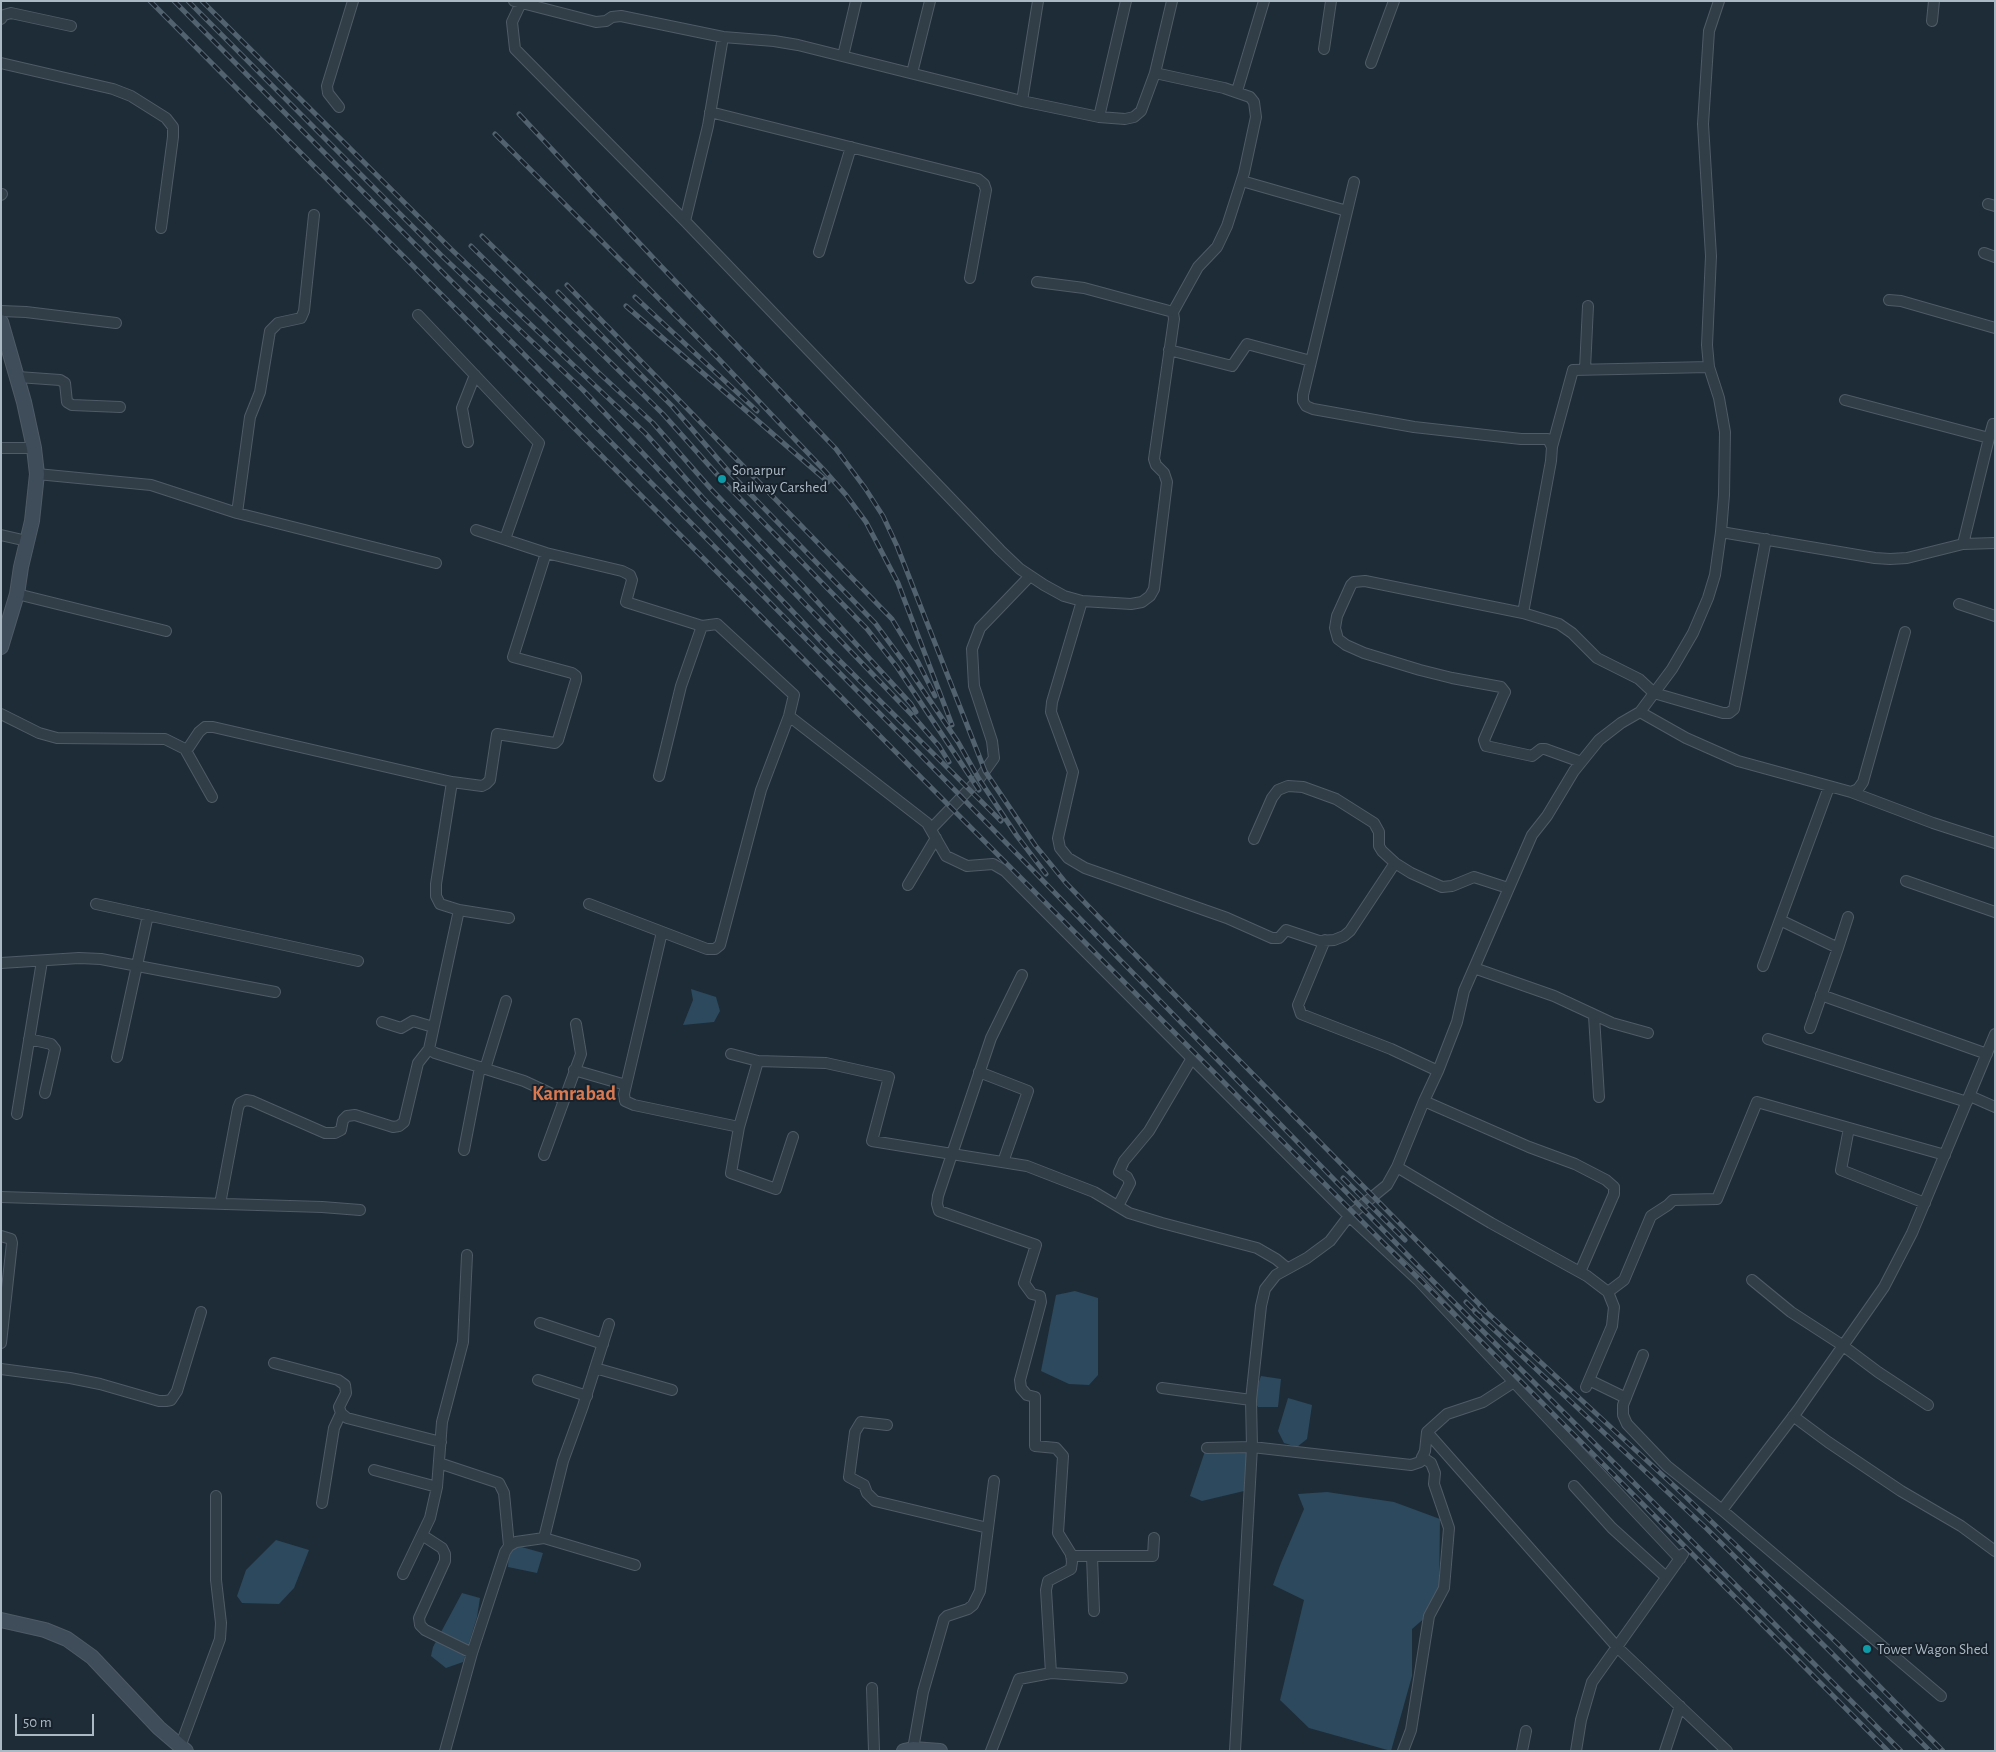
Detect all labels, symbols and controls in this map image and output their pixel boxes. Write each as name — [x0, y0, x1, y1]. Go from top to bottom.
place label: Sonarpur Railway Carshed — [732, 461, 827, 496]
marker: Sonarpur Railway Carshed — [716, 473, 728, 485]
district label: Kamrabad — [532, 1082, 616, 1106]
place label: Tower Wagon Shed — [1877, 1640, 1988, 1658]
marker: Tower Wagon Shed — [1861, 1643, 1873, 1655]
scale bar — [18, 1704, 96, 1736]
text: 50 m — [23, 1715, 52, 1730]

